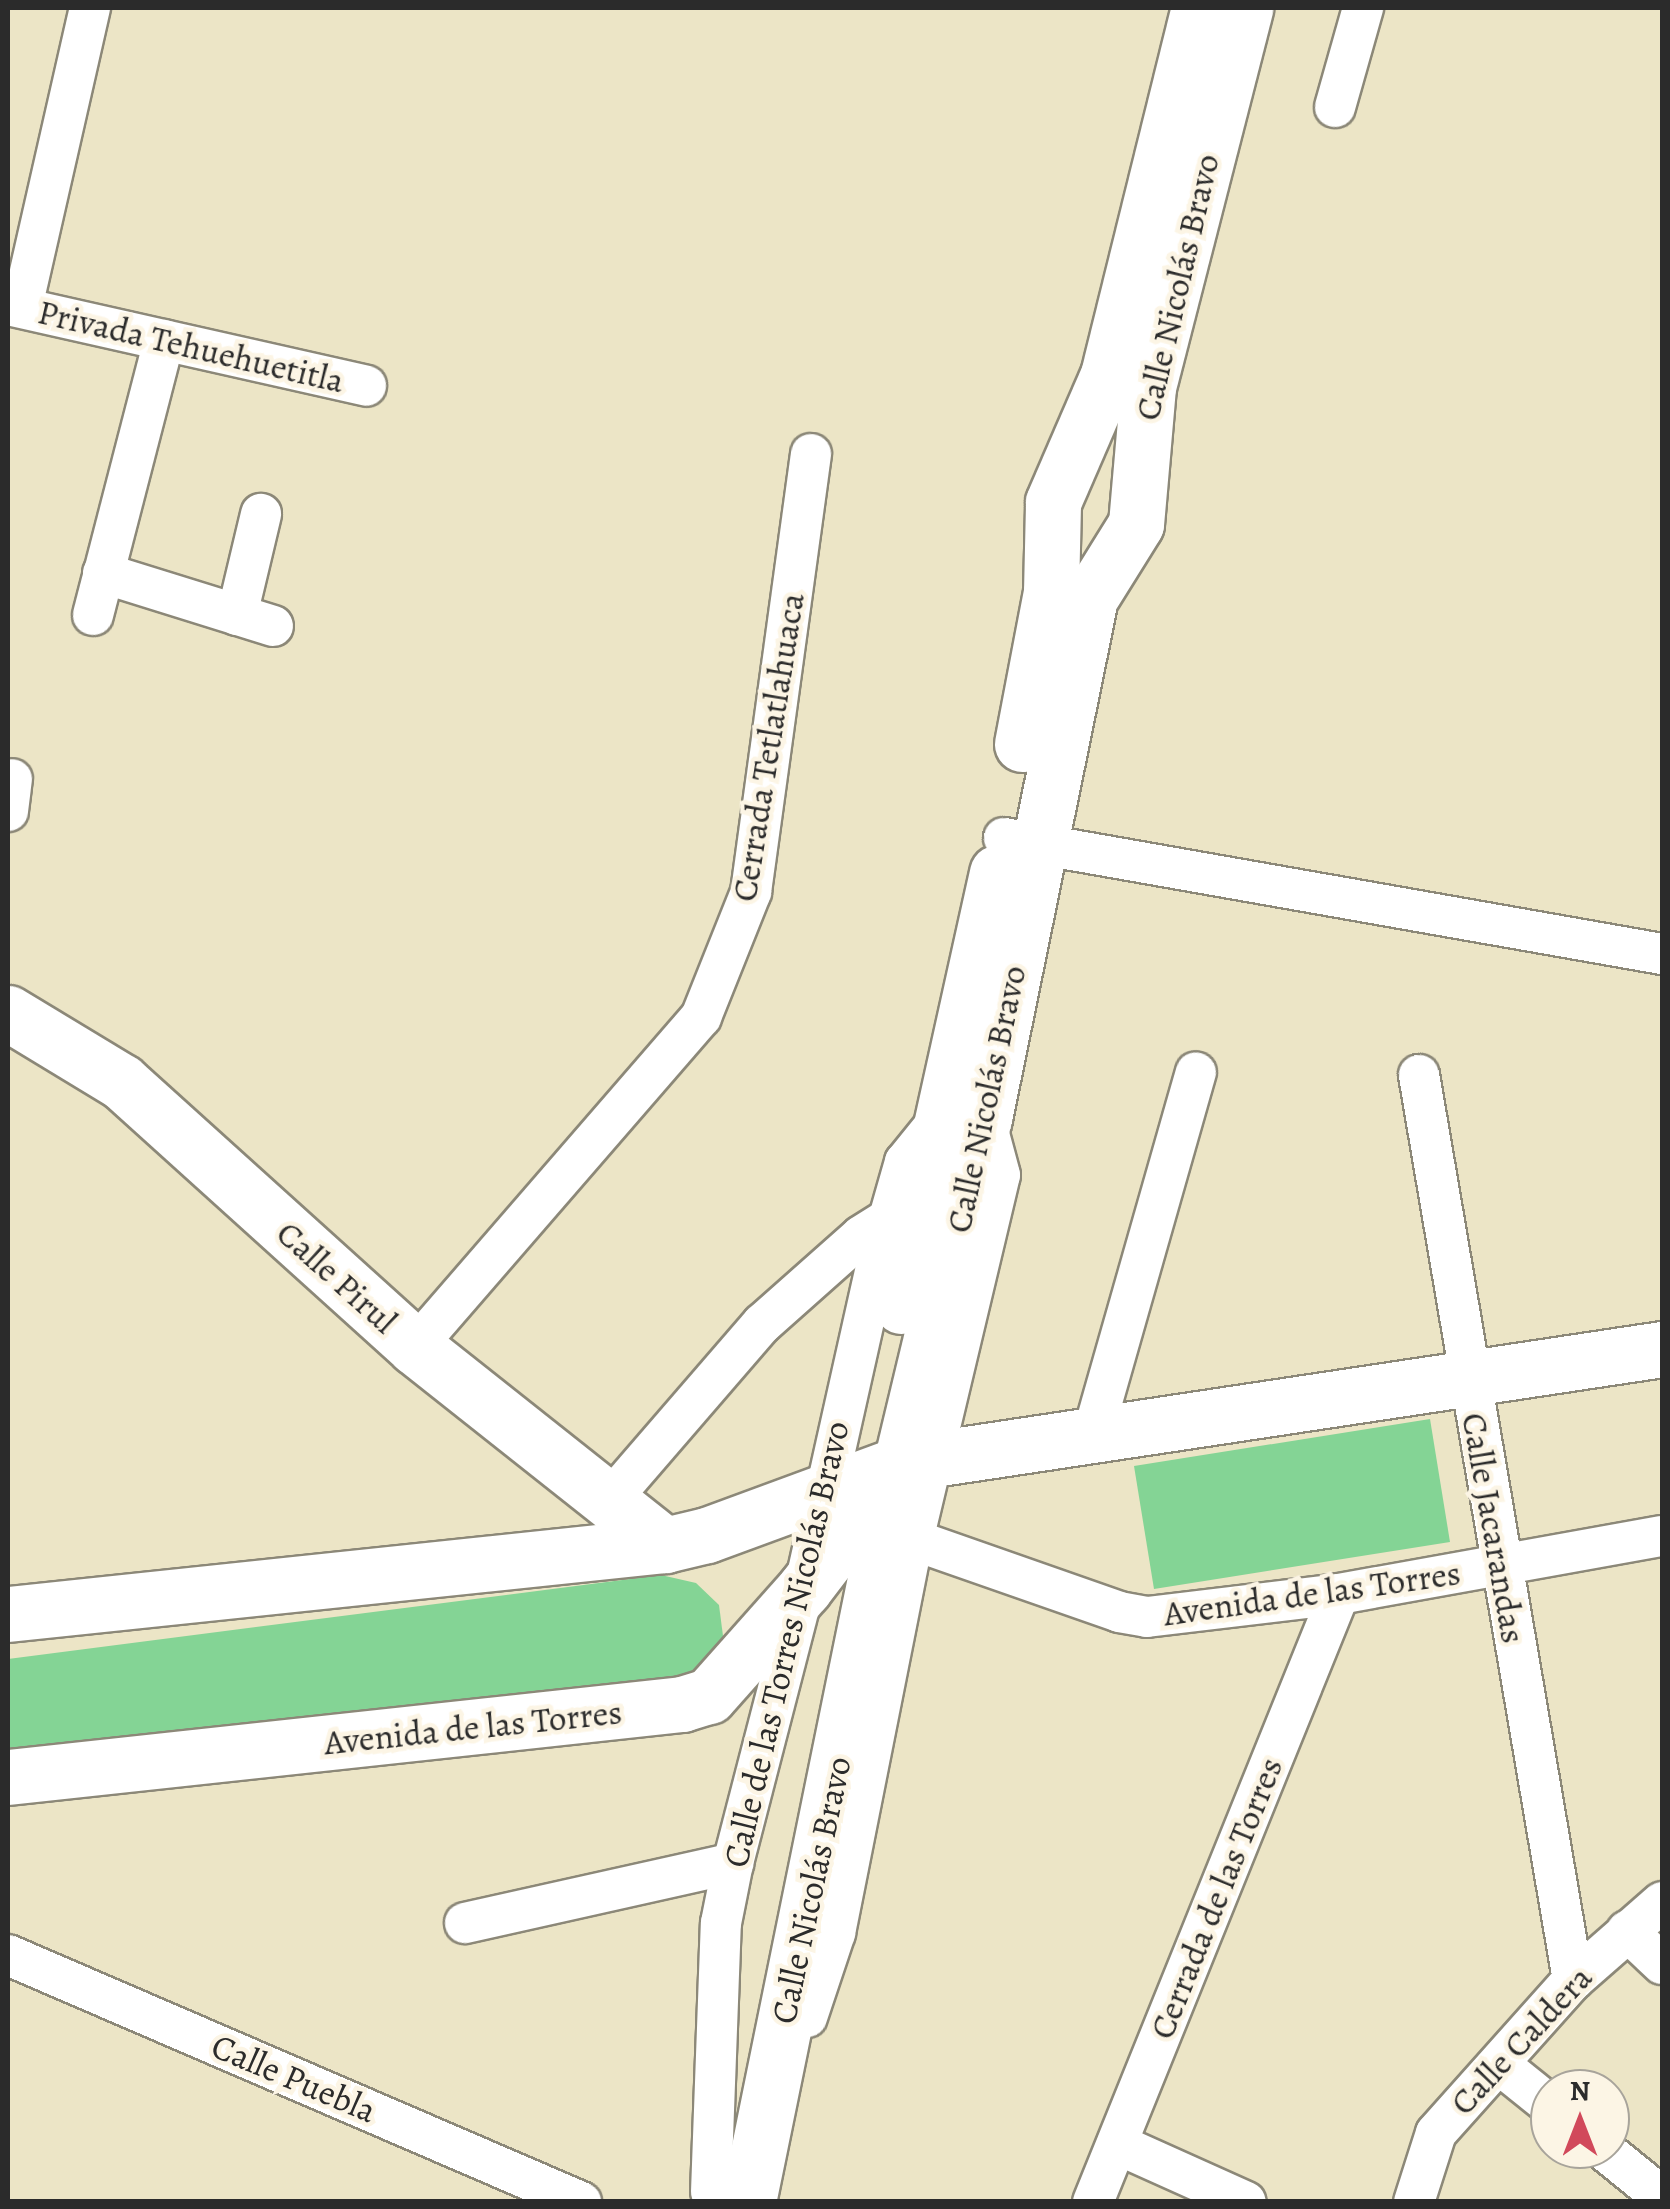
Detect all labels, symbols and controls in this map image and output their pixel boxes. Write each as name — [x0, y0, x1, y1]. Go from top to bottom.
street label: Calle Nicolás Bravo — [1126, 150, 1228, 424]
street label: Privada Tehuehuetitla — [34, 290, 348, 402]
street label: Cerrada Tetlatlahuaca — [723, 590, 813, 904]
street label: Calle Nicolás Bravo — [937, 962, 1035, 1236]
street label: Calle Pirul — [268, 1212, 406, 1342]
street label: Calle Jacarandas — [1453, 1410, 1535, 1646]
street label: Calle de las Torres Nicolás Bravo — [714, 1417, 858, 1871]
street label: Avenida de las Torres — [1161, 1551, 1463, 1635]
street label: Avenida de las Torres — [322, 1690, 624, 1764]
street label: Cerrada de las Torres — [1140, 1751, 1292, 2045]
street label: Calle Nicolás Bravo — [762, 1753, 860, 2027]
street label: Calle Caldera — [1441, 1957, 1601, 2123]
street label: Calle Puebla — [206, 2025, 382, 2131]
north arrow — [1530, 2069, 1630, 2169]
text: N — [1570, 2072, 1590, 2110]

